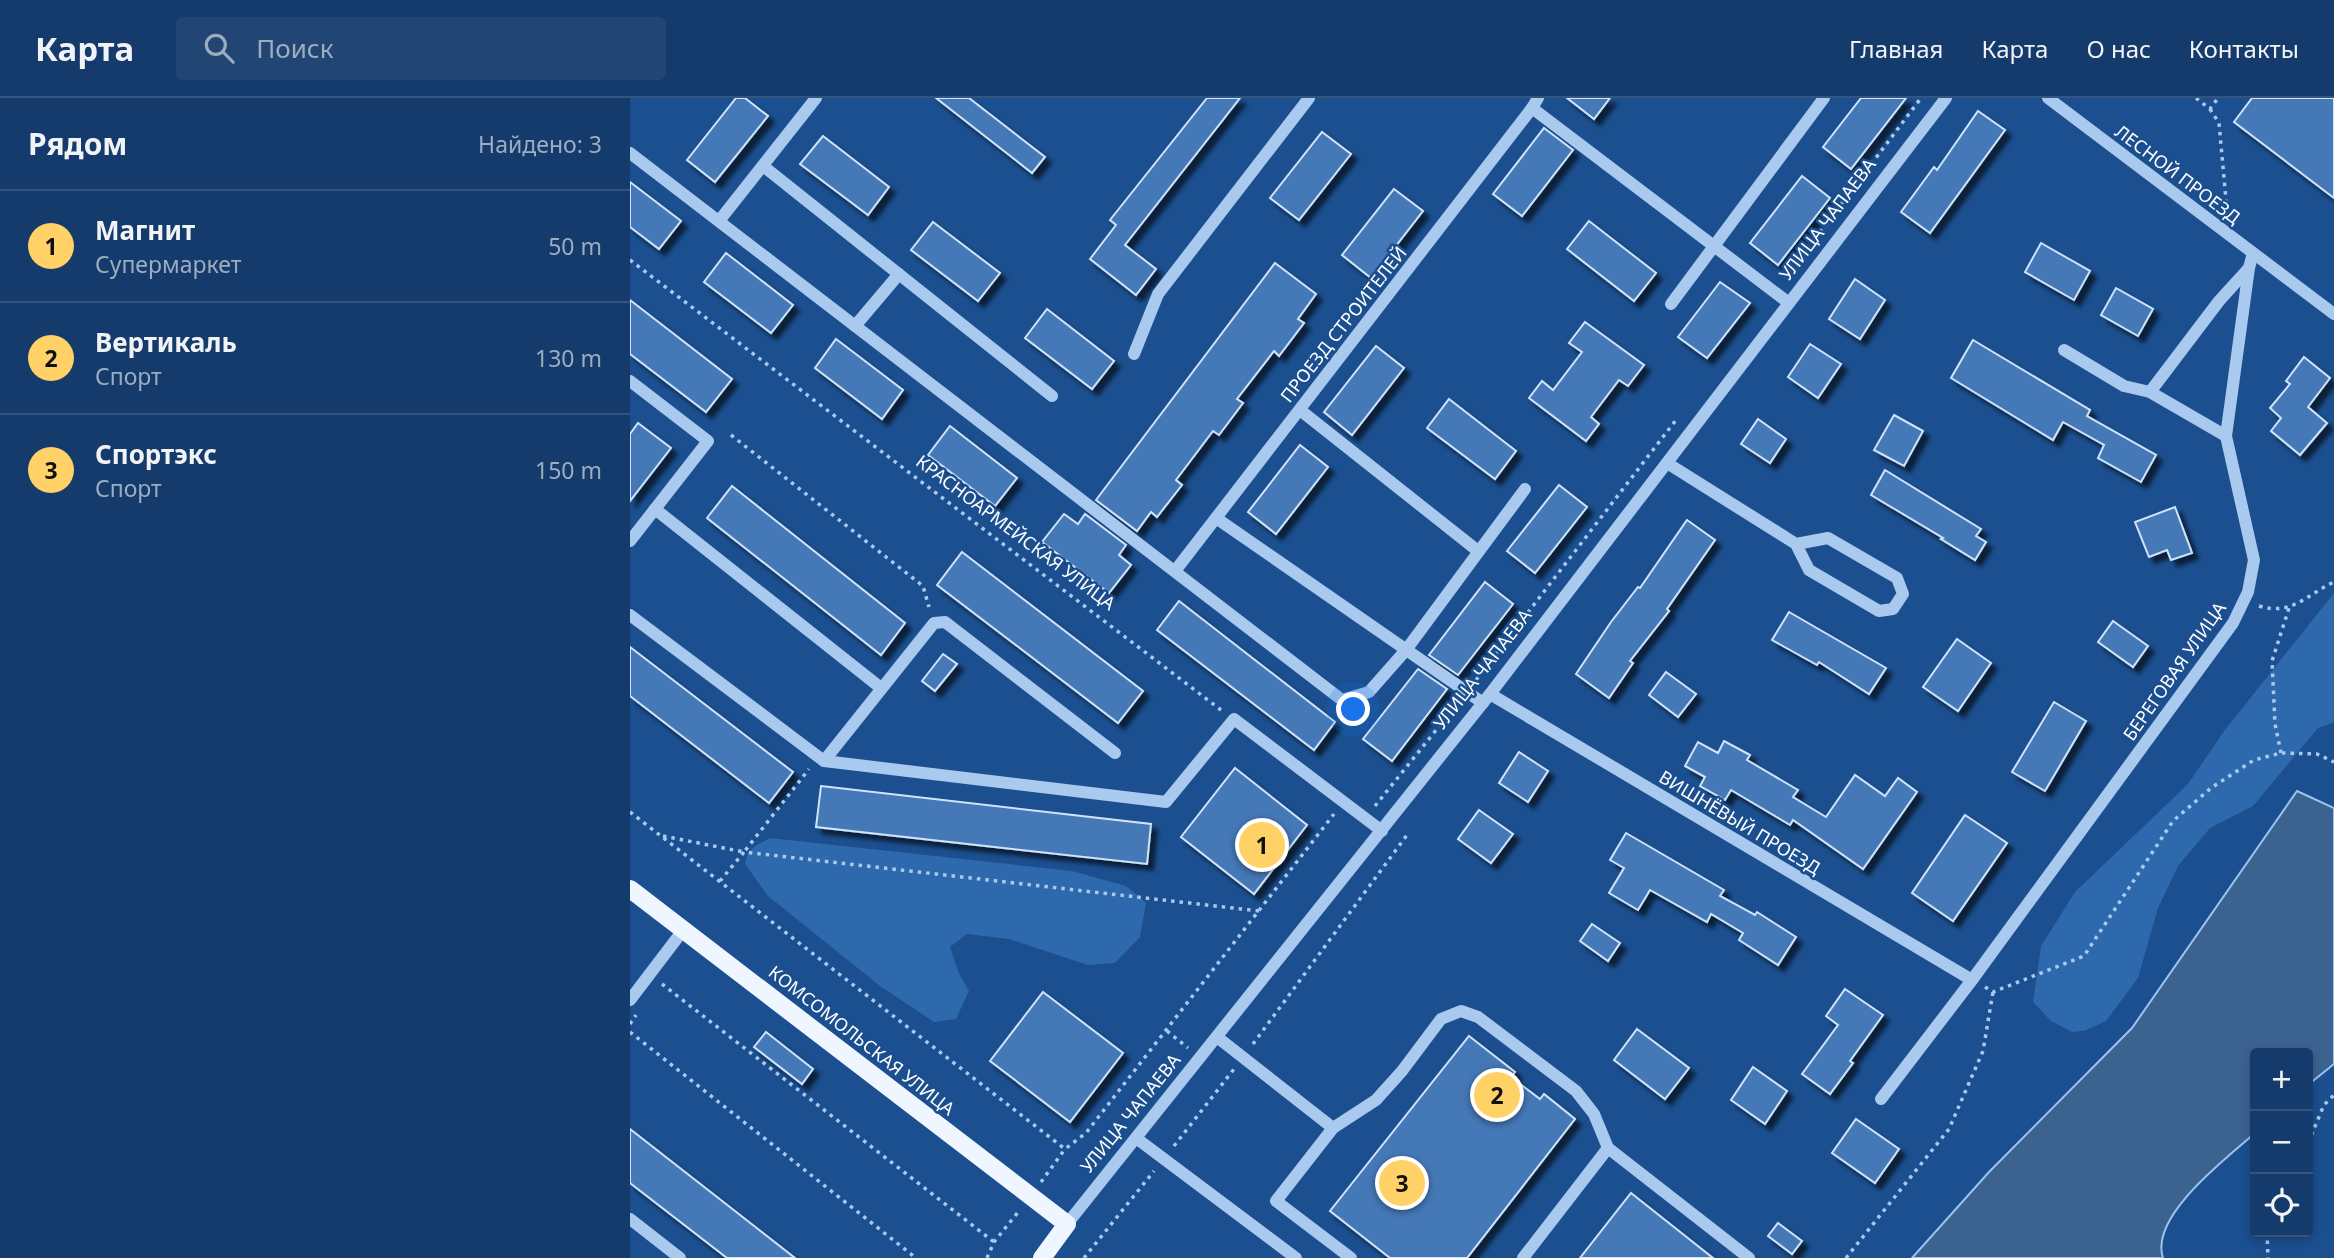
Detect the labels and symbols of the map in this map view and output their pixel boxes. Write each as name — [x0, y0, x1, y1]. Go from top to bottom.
street label: ЛЕСНОЙ ПРОЕЗД — [2111, 119, 2245, 229]
street label: УЛИЦА ЧАПАЕВА — [1773, 153, 1881, 285]
street label: ПРОЕЗД СТРОИТЕЛЕЙ — [1274, 241, 1412, 407]
street label: КРАСНОАРМЕЙСКАЯ УЛИЦА — [911, 449, 1121, 615]
street label: БЕРЕГОВАЯ УЛИЦА — [2117, 596, 2231, 745]
street label: УЛИЦА ЧАПАЕВА — [1427, 603, 1537, 734]
your location — [1336, 692, 1370, 726]
street label: ВИШНЁВЫЙ ПРОЕЗД — [1655, 764, 1825, 880]
pin: 1 — [1239, 819, 1285, 871]
street label: КОМСОМОЛЬСКАЯ УЛИЦА — [764, 960, 960, 1121]
street label: УЛИЦА ЧАПАЕВА — [1075, 1048, 1186, 1178]
pin: 2 — [1474, 1069, 1520, 1121]
pin: 3 — [1379, 1157, 1425, 1209]

